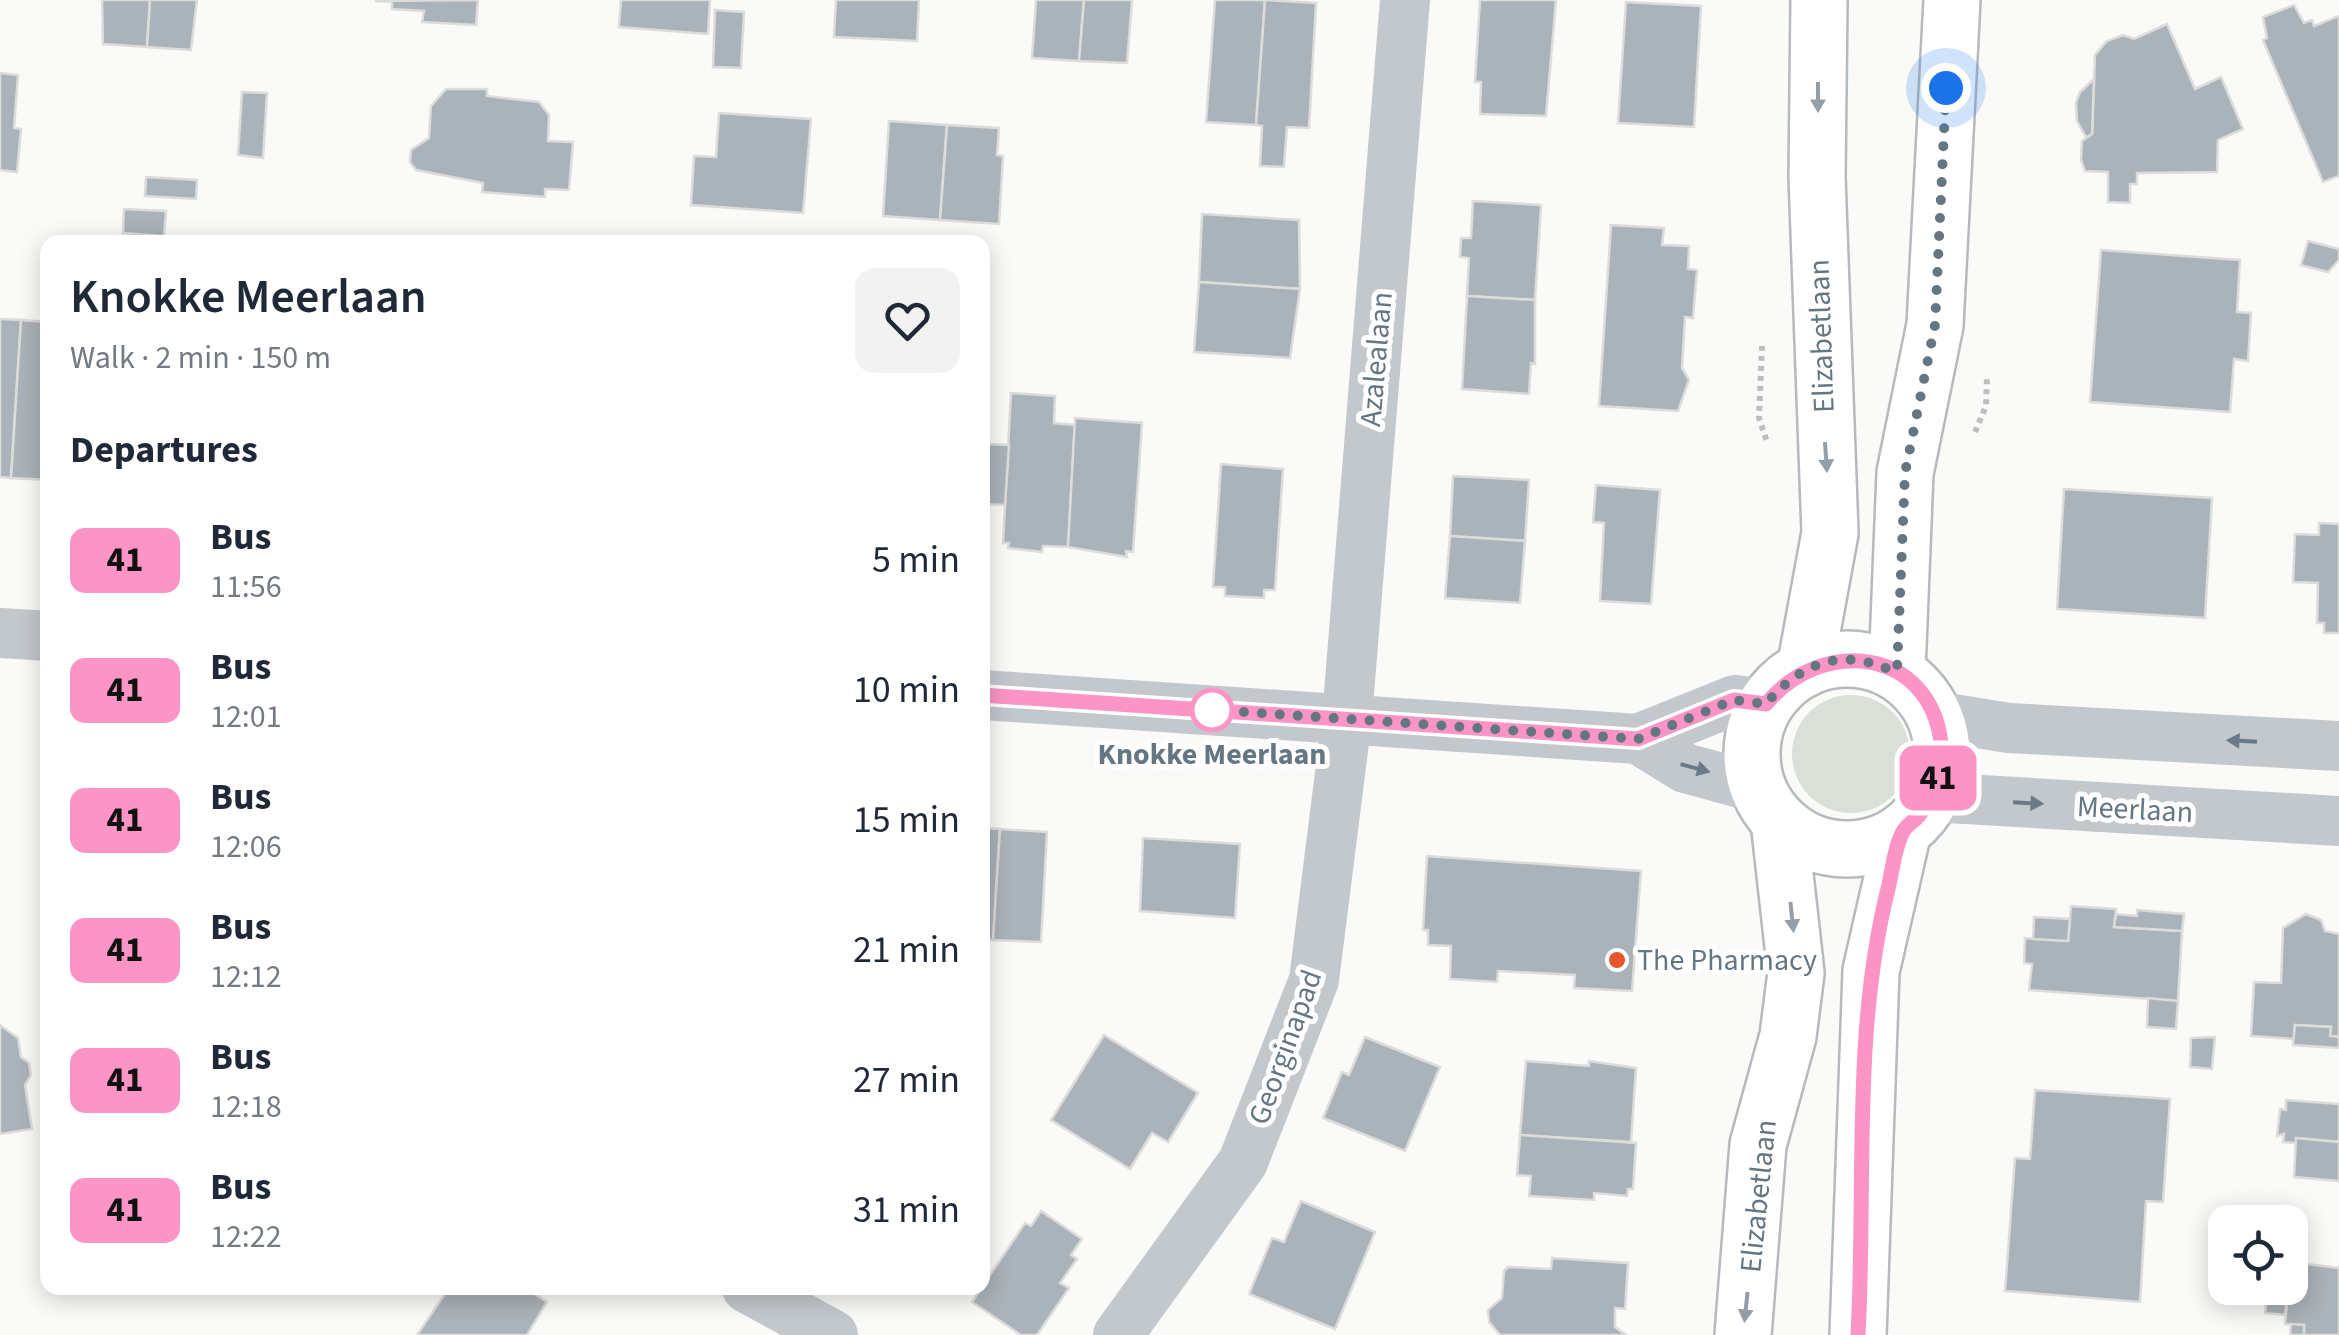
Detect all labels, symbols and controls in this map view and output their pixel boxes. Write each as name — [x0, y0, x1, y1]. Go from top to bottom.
your location — [1921, 63, 1971, 113]
one-way arrow — [1810, 82, 1826, 114]
street label: Elizabetlaan — [1797, 258, 1846, 414]
text: Knokke Meerlaan — [70, 263, 427, 331]
button: heart — [855, 268, 960, 373]
street label: Azalealaan — [1349, 290, 1404, 428]
text: Walk · 2 min · 150 m — [70, 335, 331, 381]
text: Departures — [70, 423, 258, 477]
one-way arrow — [1818, 442, 1834, 474]
text: Bus — [210, 510, 271, 564]
text: 5 min — [872, 533, 960, 587]
text: 41 — [107, 535, 143, 585]
text: 11:56 — [210, 564, 282, 610]
text: Bus — [210, 640, 271, 694]
text: 10 min — [853, 663, 960, 717]
text: 41 — [107, 665, 143, 715]
marker: Knokke Meerlaan — [1191, 689, 1233, 731]
text: 12:01 — [210, 694, 282, 740]
place label: Knokke Meerlaan — [1097, 733, 1327, 776]
one-way arrow — [2225, 733, 2257, 749]
line badge: 41 — [1893, 746, 1983, 810]
text: 41 — [1920, 753, 1956, 803]
one-way arrow — [1680, 761, 1711, 777]
text: Bus — [210, 770, 271, 824]
street label: Meerlaan — [2076, 785, 2194, 834]
text: 15 min — [853, 793, 960, 847]
text: 41 — [107, 795, 143, 845]
one-way arrow — [2013, 795, 2045, 811]
text: 12:06 — [210, 824, 282, 870]
text: Bus — [210, 900, 271, 954]
one-way arrow — [1784, 902, 1800, 934]
text: 21 min — [853, 923, 960, 977]
text: 41 — [107, 925, 143, 975]
place label: The Pharmacy — [1637, 939, 1817, 982]
marker: The Pharmacy — [1606, 949, 1628, 971]
text: 12:12 — [210, 954, 282, 1000]
street label: Georginapad — [1238, 964, 1333, 1131]
text: Bus — [210, 1030, 271, 1084]
text: 27 min — [853, 1053, 960, 1107]
text: 41 — [107, 1055, 143, 1105]
text: 12:18 — [210, 1084, 282, 1130]
street label: Elizabetlaan — [1729, 1117, 1788, 1275]
text: Bus — [210, 1160, 271, 1214]
text: 31 min — [853, 1183, 960, 1237]
text: 41 — [107, 1185, 143, 1235]
map controls — [2208, 1205, 2308, 1305]
button: locate — [2208, 1205, 2308, 1305]
text: 12:22 — [210, 1214, 282, 1260]
one-way arrow — [1737, 1292, 1753, 1323]

